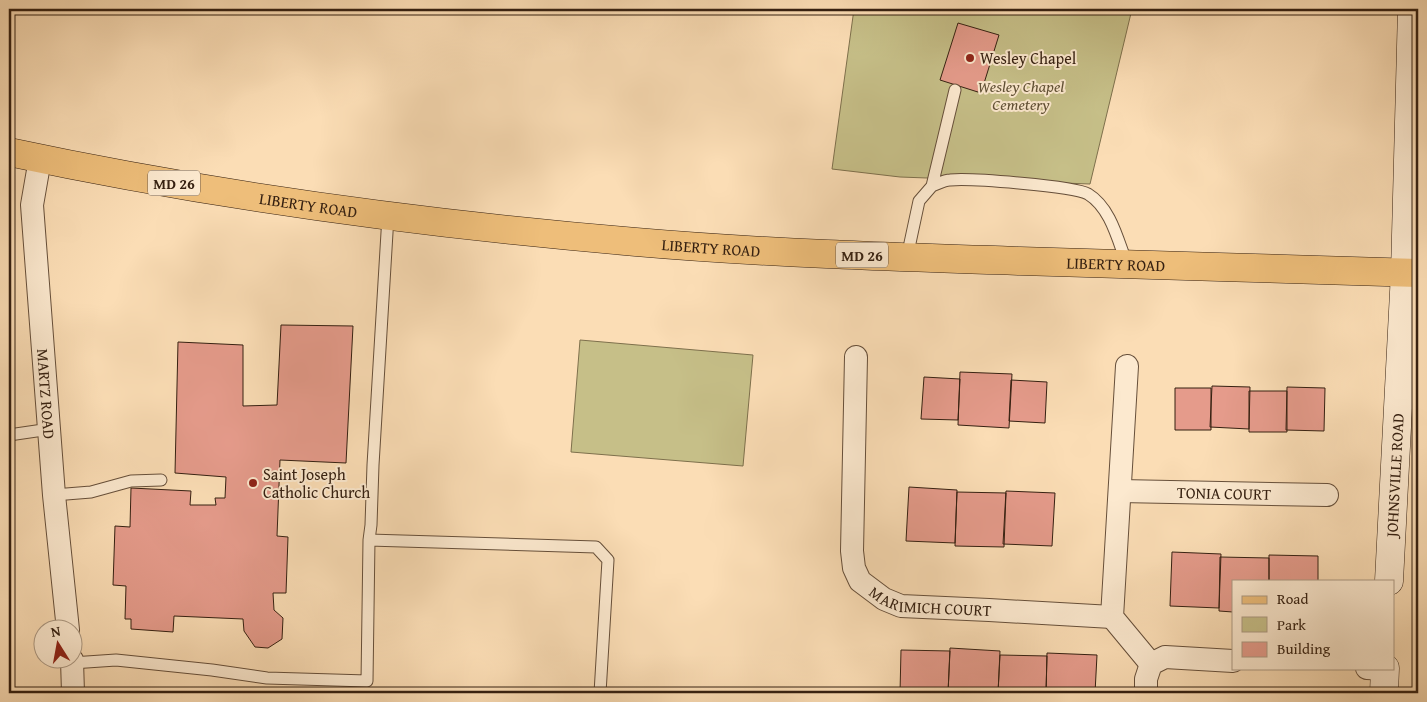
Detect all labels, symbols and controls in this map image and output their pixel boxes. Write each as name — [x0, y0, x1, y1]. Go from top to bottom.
place label: Wesley Chapel — [980, 46, 1077, 70]
marker: Wesley Chapel — [964, 52, 976, 64]
park label: Wesley Chapel Cemetery — [978, 74, 1064, 116]
road number: MD 26 — [148, 170, 200, 196]
street label: LIBERTY ROAD — [258, 186, 359, 224]
street label: LIBERTY ROAD — [661, 232, 761, 263]
road number: MD 26 — [836, 242, 888, 268]
street label: LIBERTY ROAD — [1066, 250, 1166, 277]
street label: MARTZ ROAD — [31, 348, 62, 440]
street label: JOHNSVILLE ROAD — [1379, 412, 1410, 540]
place label: Saint Joseph Catholic Church — [263, 462, 370, 504]
marker: Saint Joseph Catholic Church — [247, 477, 259, 489]
street label: TONIA COURT — [1177, 480, 1271, 506]
street label: MARIMICH COURT — [864, 580, 992, 622]
legend — [1232, 580, 1394, 670]
text: Road — [1277, 588, 1308, 609]
text: Park — [1277, 614, 1306, 635]
north arrow — [32, 620, 82, 670]
text: N — [49, 620, 63, 642]
text: Building — [1277, 638, 1331, 659]

